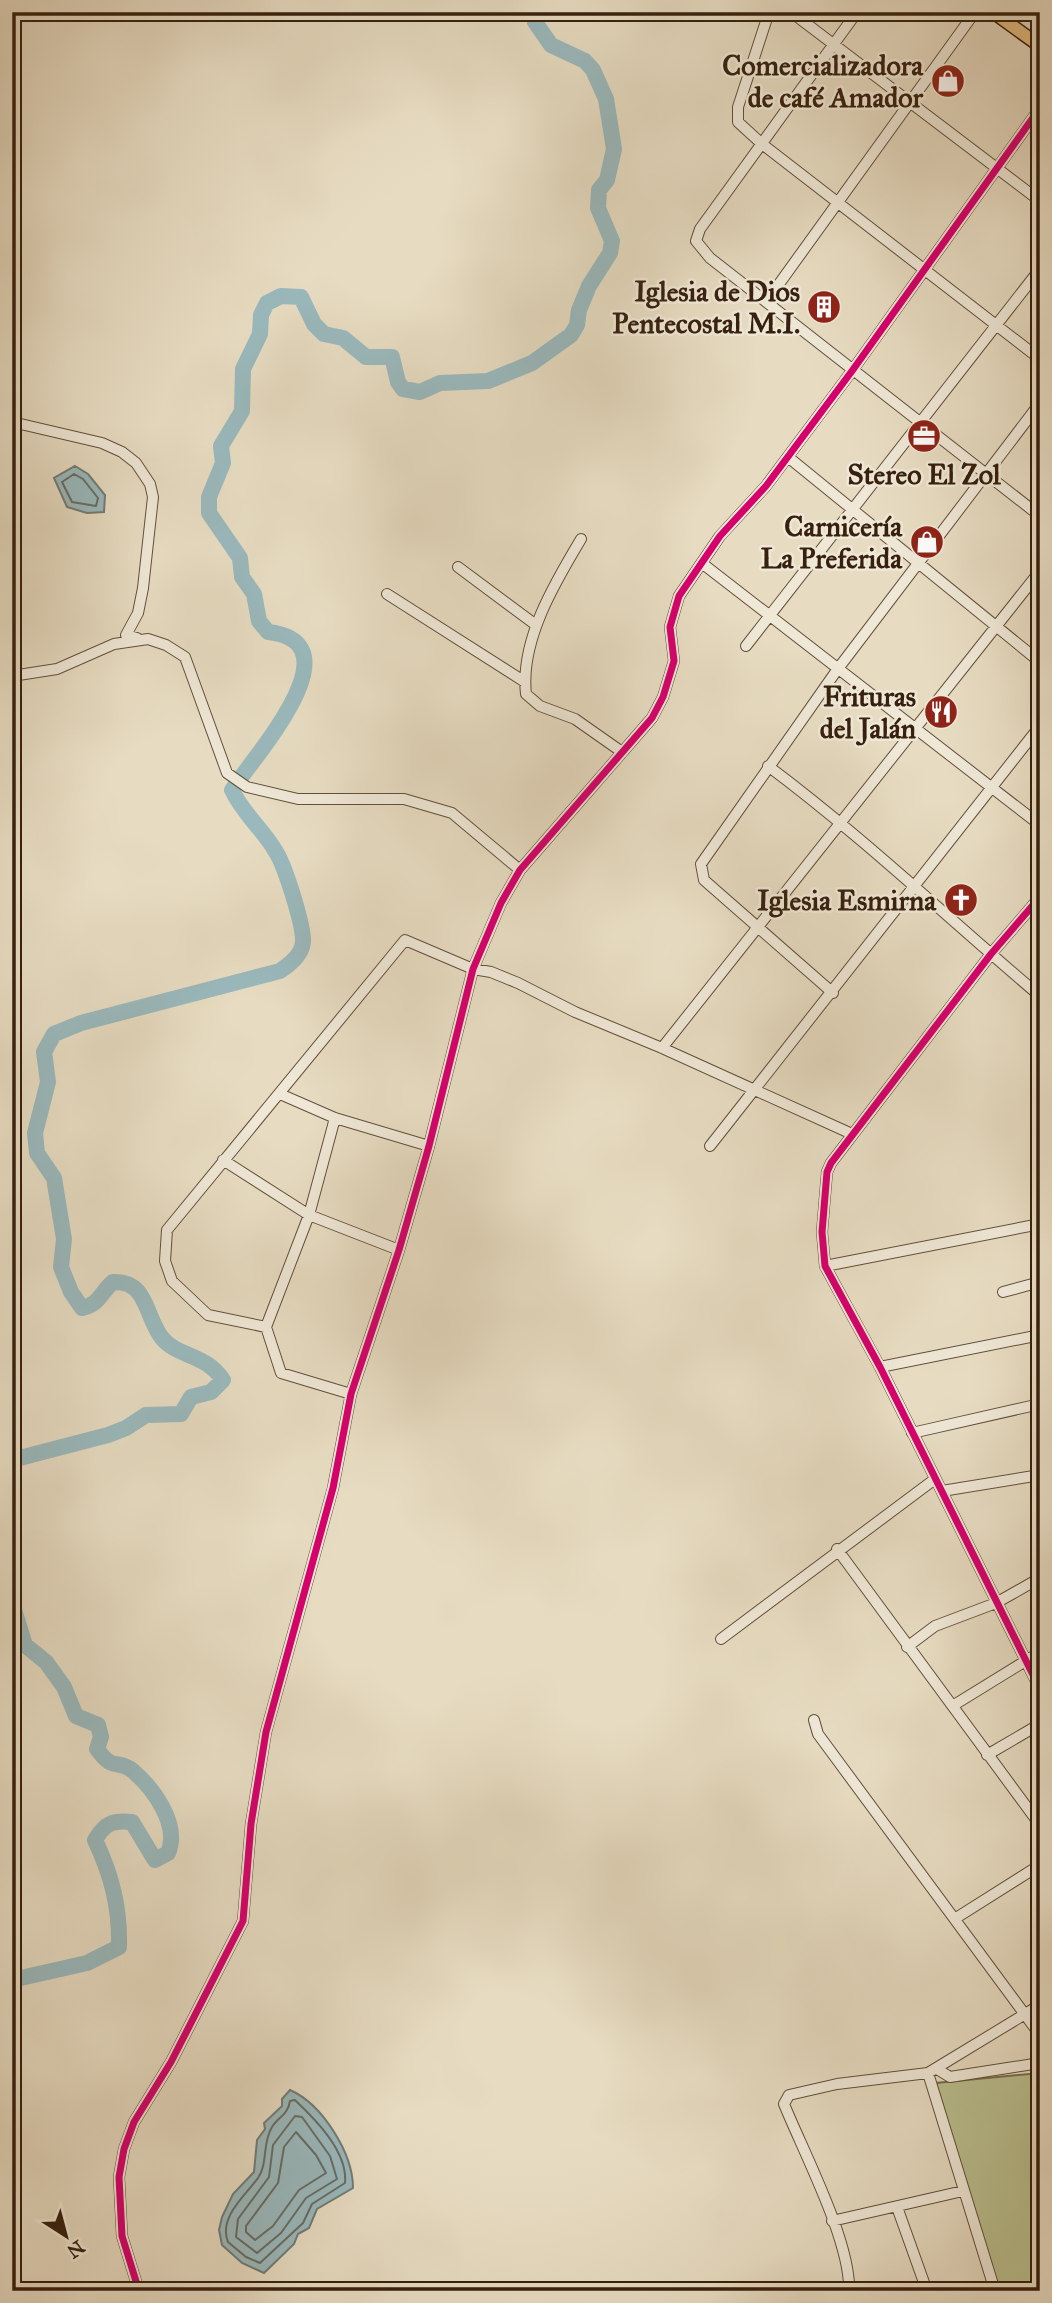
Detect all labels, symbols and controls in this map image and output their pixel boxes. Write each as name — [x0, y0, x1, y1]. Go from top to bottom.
place label: Comercializadora de café Amador — [722, 48, 924, 115]
shop icon: Comercializadora de café Amador — [929, 62, 967, 100]
place label: Iglesia de Dios Pentecostal M.I. — [612, 274, 800, 341]
building icon: Iglesia de Dios Pentecostal M.I. — [805, 288, 843, 326]
office icon: Stereo El Zol — [905, 417, 943, 455]
place label: Stereo El Zol — [848, 457, 1001, 492]
place label: Carnicería La Preferida — [761, 509, 903, 576]
shop icon: Carnicería La Preferida — [908, 523, 946, 561]
place label: Frituras del Jalán — [820, 679, 916, 746]
restaurant icon: Frituras del Jalán — [922, 693, 960, 731]
church icon: Iglesia Esmirna — [942, 881, 980, 919]
place label: Iglesia Esmirna — [757, 883, 937, 918]
north arrow — [32, 2202, 102, 2272]
text: N — [62, 2235, 89, 2263]

